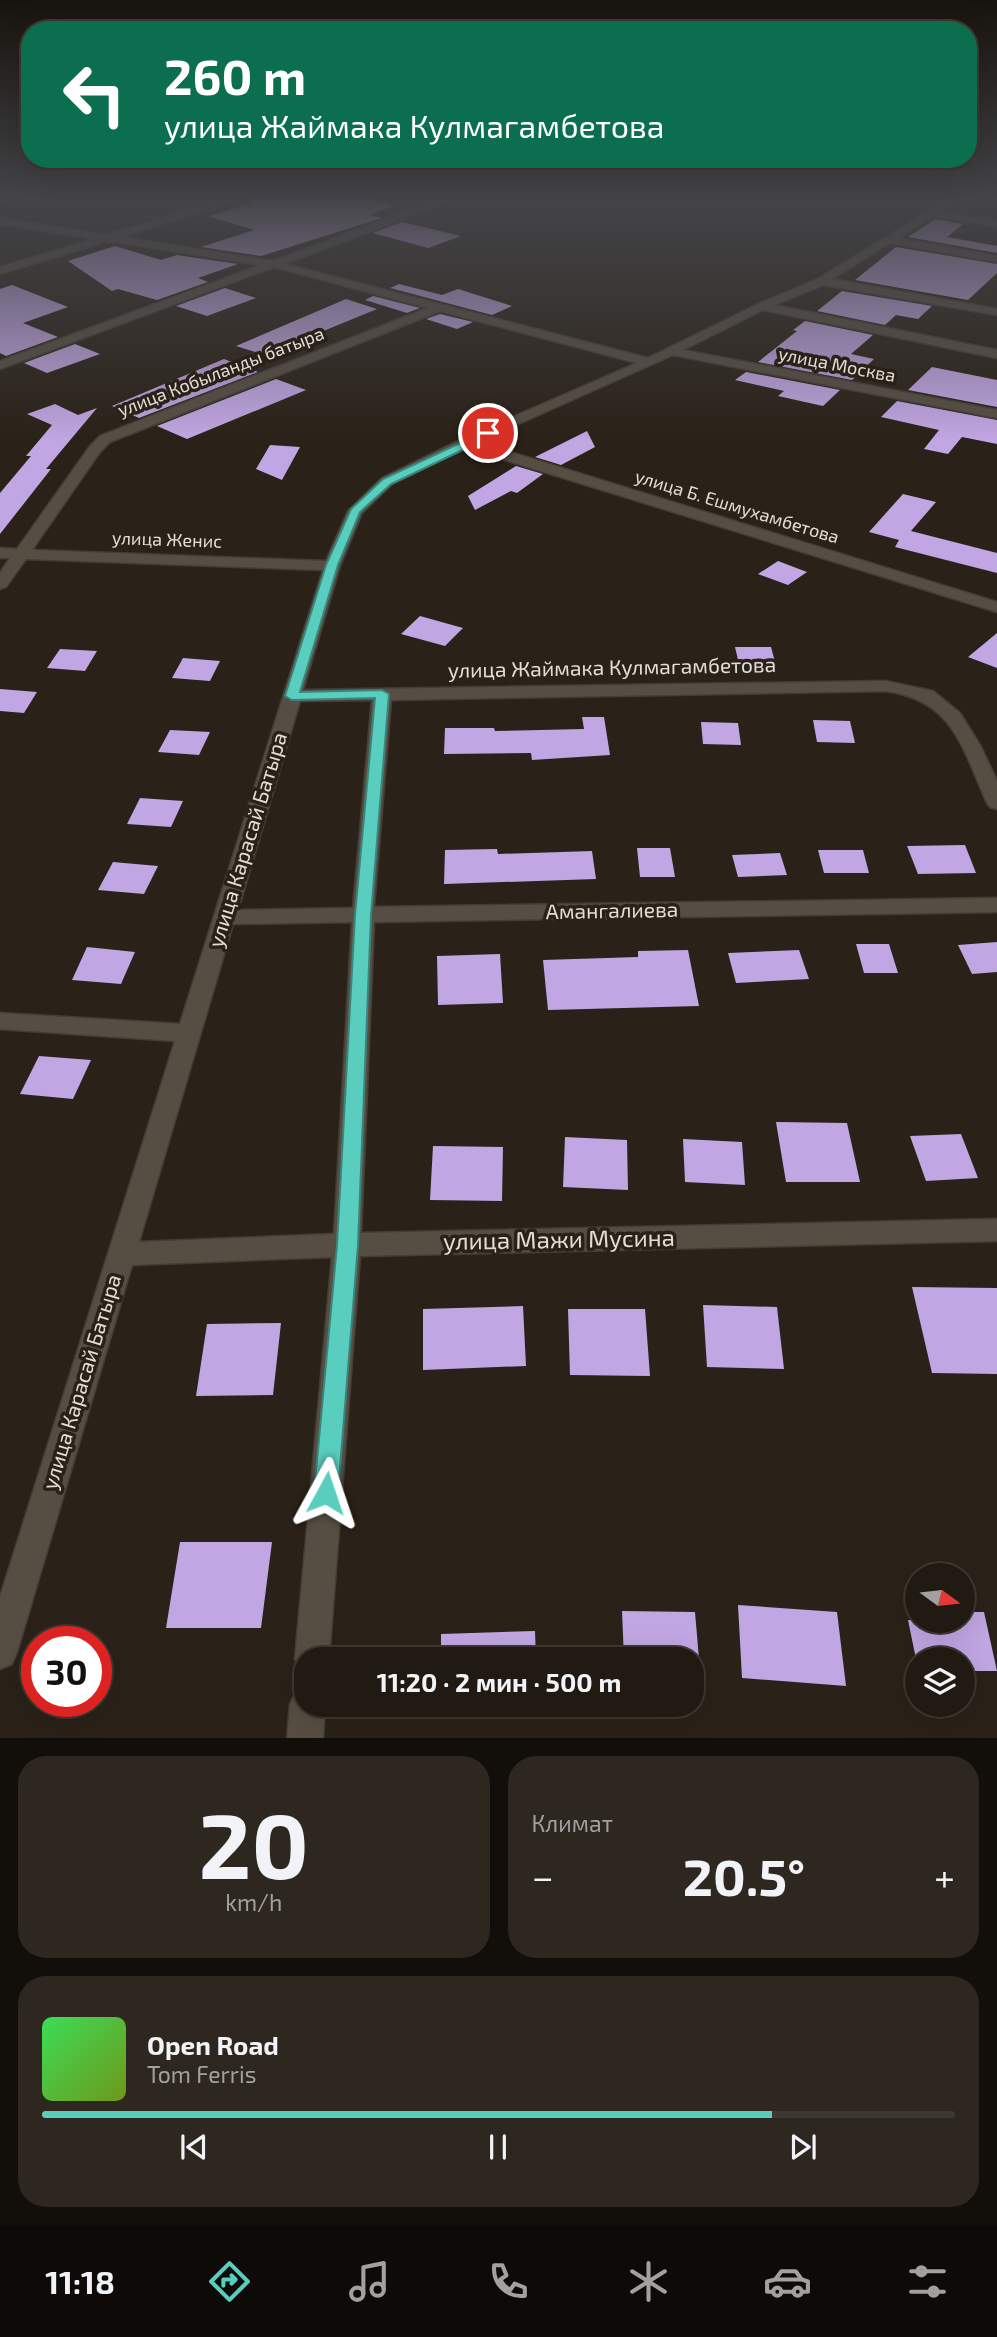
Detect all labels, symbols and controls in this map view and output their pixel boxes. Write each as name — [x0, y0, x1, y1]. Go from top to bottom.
text: 260 m — [164, 46, 306, 105]
icon: left — [49, 49, 140, 140]
text: улица Жаймака Кулмагамбетова — [164, 106, 664, 144]
street label: улица Кобыланды батыра — [114, 322, 327, 421]
street label: улица Москва — [777, 342, 898, 386]
pin — [458, 403, 518, 463]
icon: arrive — [469, 414, 507, 452]
street label: улица Б. Ешмухамбетова — [633, 464, 842, 548]
street label: улица Женис — [112, 526, 223, 552]
street label: улица Жаймака Кулмагамбетова — [448, 651, 776, 683]
street label: улица Карасай Батыра — [202, 729, 292, 950]
street label: Амангалиева — [545, 896, 678, 923]
street label: улица Мажи Мусина — [443, 1222, 675, 1256]
street label: улица Карасай Батыра — [36, 1271, 126, 1492]
position arrow — [289, 1456, 363, 1530]
north arrow — [905, 1563, 975, 1633]
map controls — [905, 1563, 975, 1717]
speed limit sign: 30 — [21, 1626, 112, 1717]
button: layers — [905, 1647, 975, 1717]
text: 11:20 · 2 мин · 500 m — [377, 1666, 621, 1697]
text: 20 — [199, 1788, 309, 1897]
text: Климат — [532, 1809, 613, 1837]
text: 20.5° — [683, 1844, 805, 1906]
text: − — [532, 1853, 554, 1899]
text: + — [934, 1853, 955, 1899]
text: km/h — [225, 1888, 282, 1916]
text: Open Road — [147, 2029, 279, 2060]
text: Tom Ferris — [147, 2060, 256, 2088]
icon: previous — [175, 2128, 213, 2166]
icon: pause — [479, 2128, 517, 2166]
icon: next — [784, 2128, 822, 2166]
icon: directions — [205, 2257, 254, 2306]
icon: music — [345, 2257, 394, 2306]
icon: phone — [484, 2257, 533, 2306]
icon: climate — [624, 2257, 673, 2306]
icon: car — [763, 2257, 812, 2306]
icon: filters — [903, 2257, 952, 2306]
text: 11:18 — [45, 2262, 115, 2300]

